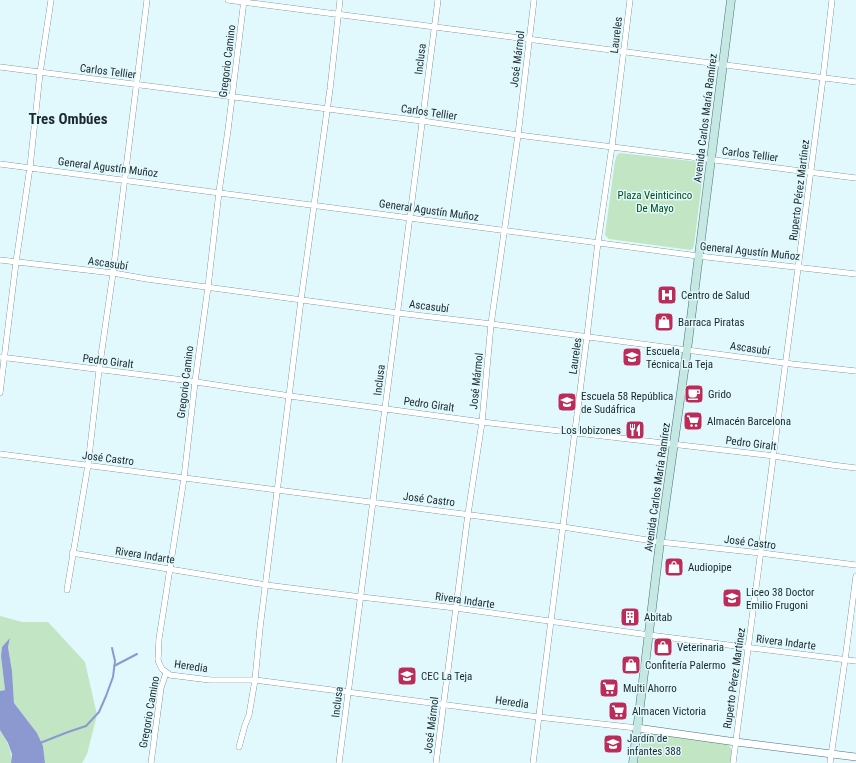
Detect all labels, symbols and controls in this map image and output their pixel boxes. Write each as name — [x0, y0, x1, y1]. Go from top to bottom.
street label: Laureles — [608, 16, 625, 54]
street label: Gregorio Camino — [217, 24, 238, 98]
street label: José Mármol — [508, 30, 527, 88]
street label: Inclusa — [412, 43, 429, 75]
street label: Avenida Carlos María Ramírez — [691, 53, 720, 183]
street label: Carlos Tellier — [79, 62, 137, 81]
street label: Carlos Tellier — [400, 102, 459, 123]
district label: Tres Ombúes — [29, 110, 108, 128]
street label: Ruperto Pérez Martínez — [787, 139, 812, 241]
street label: Carlos Tellier — [721, 145, 779, 164]
street label: General Agustín Muñoz — [57, 155, 159, 180]
park label: Plaza Veinticinco De Mayo — [618, 189, 693, 215]
street label: General Agustín Muñoz — [378, 197, 480, 224]
street label: General Agustín Muñoz — [699, 240, 801, 263]
street label: Ascasubí — [87, 254, 129, 273]
hospital icon: Centro de Salud — [656, 284, 678, 306]
place label: Centro de Salud — [681, 289, 750, 302]
street label: Ascasubí — [408, 298, 450, 315]
shop icon: Barraca Piratas — [653, 311, 675, 333]
place label: Barraca Piratas — [678, 316, 744, 329]
street label: Laureles — [566, 337, 585, 375]
street label: Ascasubí — [729, 339, 771, 358]
street label: Gregorio Camino — [175, 345, 196, 419]
place label: Escuela Técnica La Teja — [646, 345, 713, 371]
school or university icon: Escuela Técnica La Teja — [621, 346, 643, 368]
street label: Pedro Giralt — [82, 352, 134, 371]
street label: José Mármol — [467, 352, 486, 410]
street label: Inclusa — [371, 364, 388, 396]
cafe icon: Grido — [683, 383, 705, 405]
place label: Grido — [708, 388, 732, 401]
place label: Escuela 58 República de Sudáfrica — [581, 390, 673, 416]
school or university icon: Escuela 58 República de Sudáfrica — [556, 391, 578, 413]
street label: Pedro Giralt — [403, 394, 455, 414]
supermarket icon: Almacén Barcelona — [682, 410, 704, 432]
place label: Almacén Barcelona — [707, 415, 791, 428]
restaurant icon: Los lobizones — [624, 419, 646, 441]
street label: Avenida Carlos María Ramírez — [642, 422, 673, 552]
place label: Los lobizones — [561, 424, 621, 437]
street label: Pedro Giralt — [725, 434, 777, 453]
street label: José Castro — [81, 449, 135, 468]
street label: José Castro — [402, 490, 456, 509]
street label: José Castro — [723, 533, 777, 552]
street label: Rivera Indarte — [114, 544, 176, 567]
shop icon: Audiopipe — [663, 556, 685, 578]
place label: Audiopipe — [688, 561, 732, 574]
place label: Liceo 38 Doctor Emilio Frugoni — [746, 586, 815, 612]
school or university icon: Liceo 38 Doctor Emilio Frugoni — [721, 587, 743, 609]
street label: Rivera Indarte — [434, 590, 496, 611]
building icon: Abitab — [619, 606, 641, 628]
place label: Abitab — [644, 611, 672, 624]
street label: Ruperto Pérez Martínez — [721, 627, 748, 729]
street label: Rivera Indarte — [755, 632, 816, 653]
shop icon: Veterinaria — [652, 636, 674, 658]
place label: Veterinaria — [677, 641, 724, 654]
shop icon: Confitería Palermo — [620, 654, 642, 676]
street label: Heredia — [173, 658, 208, 675]
place label: Confitería Palermo — [645, 659, 726, 672]
school or university icon: CEC La Teja — [396, 665, 418, 687]
place label: CEC La Teja — [421, 670, 472, 683]
street label: Gregorio Camino — [137, 675, 162, 749]
supermarket icon: Multi Ahorro — [598, 677, 620, 699]
place label: Multi Ahorro — [623, 682, 677, 695]
street label: Inclusa — [329, 686, 346, 718]
street label: Heredia — [494, 694, 529, 711]
street label: José Mármol — [422, 696, 441, 754]
supermarket icon: Almacen Victoria — [607, 700, 629, 722]
place label: Almacen Victoria — [632, 705, 706, 718]
place label: Jardín de infantes 388 — [627, 732, 681, 758]
school or university icon: Jardín de infantes 388 — [602, 733, 624, 755]

